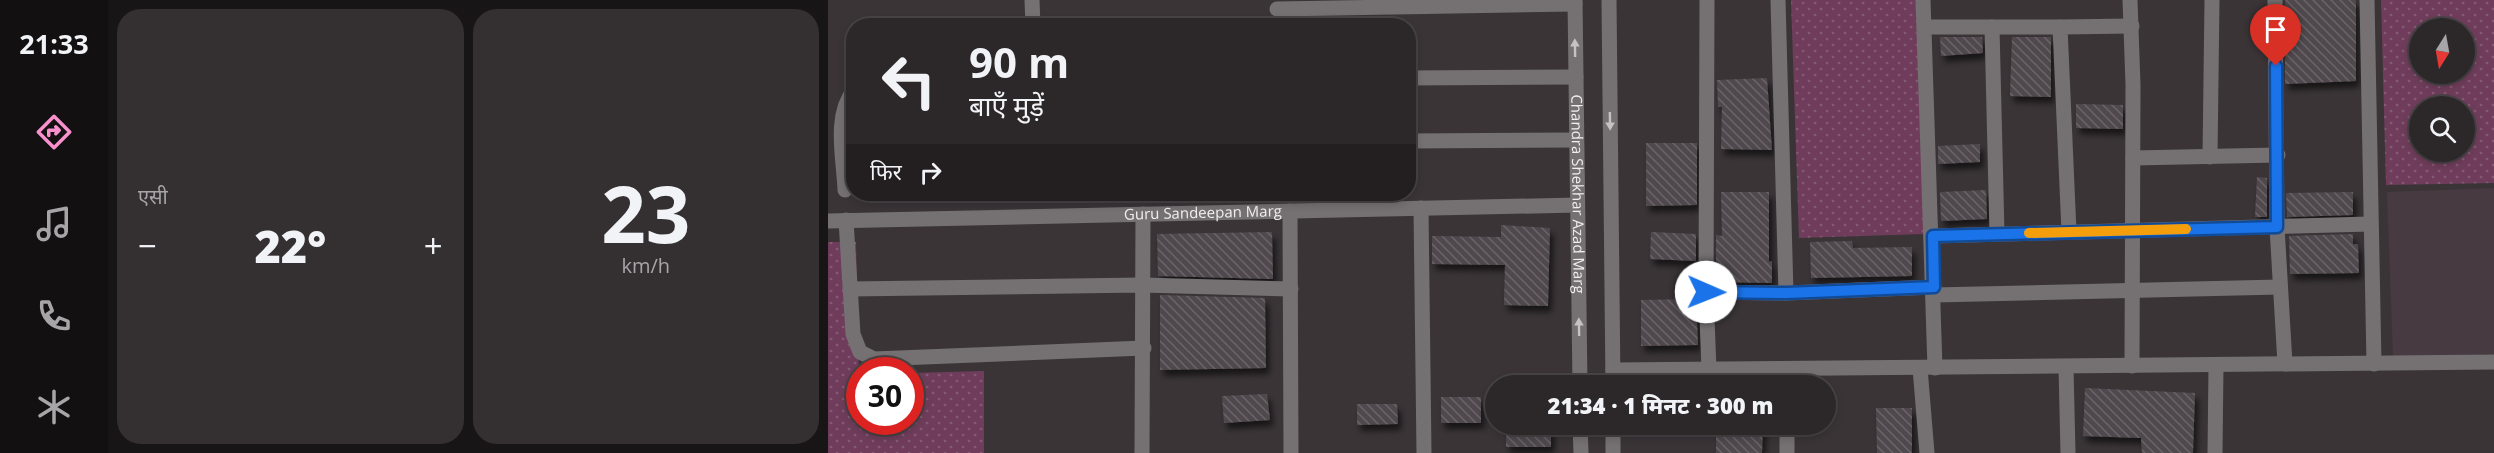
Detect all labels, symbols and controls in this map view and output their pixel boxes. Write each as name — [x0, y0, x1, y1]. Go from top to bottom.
pin — [2250, 4, 2301, 66]
icon: arrive — [2259, 13, 2292, 46]
north arrow — [2409, 18, 2475, 84]
map controls — [2409, 18, 2475, 162]
text: 21:33 — [19, 25, 89, 62]
text: 90 m — [969, 33, 1069, 90]
one-way arrow — [1570, 39, 1580, 58]
icon: left — [870, 42, 948, 120]
text: बाएँ मुड़ें — [969, 87, 1044, 124]
street label: Chandra Shekhar Azad Marg — [1567, 94, 1590, 294]
button: search — [2409, 96, 2475, 162]
icon: directions — [33, 111, 75, 153]
one-way arrow — [1605, 112, 1615, 131]
text: फिर — [870, 156, 902, 186]
icon: right — [914, 156, 947, 189]
text: 23 — [601, 160, 690, 266]
text: एसी — [138, 183, 168, 210]
street label: Guru Sandeepan Marg — [1124, 200, 1282, 224]
icon: music — [33, 203, 75, 245]
text: 22° — [254, 215, 326, 276]
text: − — [138, 223, 157, 268]
text: + — [424, 223, 443, 268]
text: km/h — [621, 252, 670, 279]
position arrow — [1674, 260, 1738, 324]
icon: phone — [33, 295, 75, 337]
one-way arrow — [1574, 318, 1584, 337]
speed limit sign: 30 — [846, 357, 924, 435]
icon: climate — [33, 386, 75, 428]
text: 21:34 · 1 मिनट · 300 m — [1548, 390, 1773, 420]

